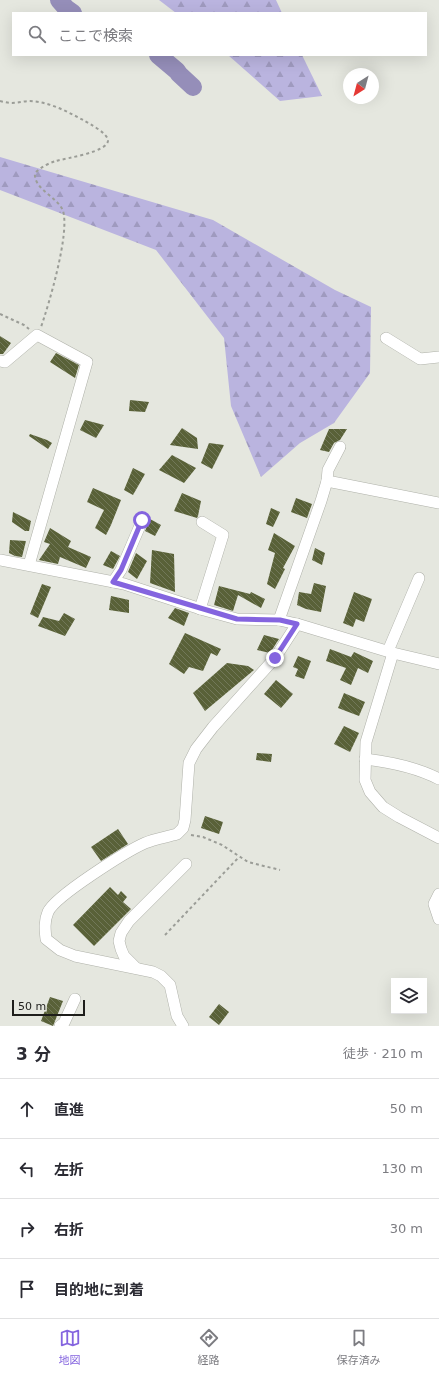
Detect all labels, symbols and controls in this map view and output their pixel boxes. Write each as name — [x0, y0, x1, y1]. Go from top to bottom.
search box — [12, 12, 427, 56]
icon: search — [26, 23, 48, 45]
text: ここで検索 — [58, 27, 133, 45]
north arrow — [343, 68, 379, 104]
route start — [133, 511, 151, 529]
route end — [266, 649, 284, 667]
map controls — [391, 978, 427, 1014]
button: layers — [391, 978, 427, 1014]
scale bar — [12, 998, 85, 1017]
text: 50 m — [18, 1000, 46, 1013]
text: 3 分 — [16, 1044, 51, 1064]
text: 徒歩 · 210 m — [343, 1046, 423, 1061]
icon: ahead — [16, 1098, 38, 1120]
text: 直進 — [54, 1101, 84, 1119]
text: 50 m — [390, 1101, 423, 1116]
icon: left — [16, 1158, 38, 1180]
text: 左折 — [54, 1161, 84, 1179]
text: 130 m — [381, 1161, 423, 1176]
icon: right — [16, 1218, 38, 1240]
text: 右折 — [54, 1221, 84, 1239]
text: 30 m — [390, 1221, 423, 1236]
icon: arrive — [16, 1278, 38, 1300]
text: 目的地に到着 — [54, 1281, 144, 1299]
tab: 地図 — [59, 1327, 81, 1367]
tab: 経路 — [198, 1327, 220, 1367]
tab: 保存済み — [337, 1327, 381, 1367]

